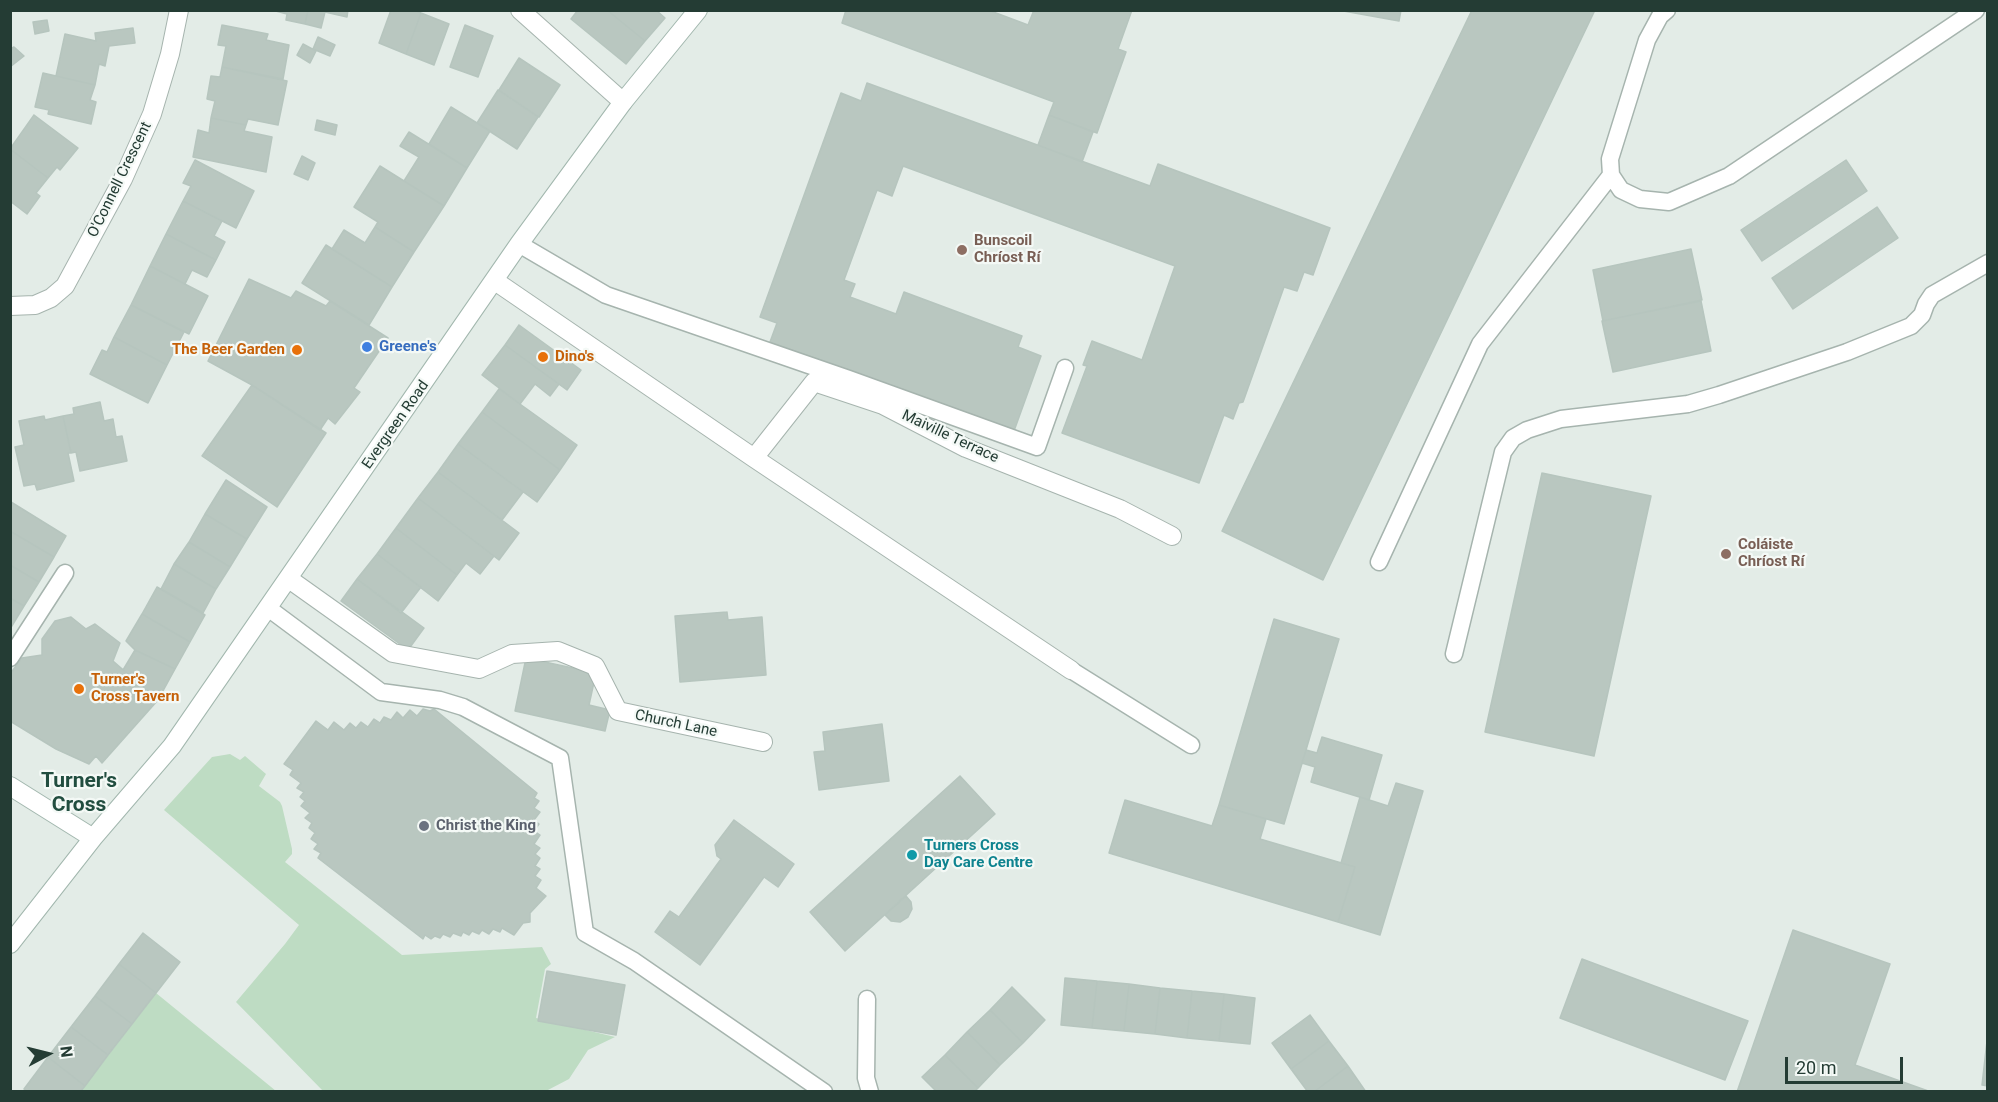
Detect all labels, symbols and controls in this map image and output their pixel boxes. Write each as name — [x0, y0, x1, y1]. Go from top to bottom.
street label: O'Connell Crescent — [84, 119, 156, 241]
place label: Bunscoil Chríost Rí — [974, 232, 1040, 267]
marker: Bunscoil Chríost Rí — [955, 243, 969, 257]
place label: Greene's — [379, 338, 437, 356]
marker: Greene's — [360, 340, 374, 354]
place label: The Beer Garden — [172, 341, 285, 359]
marker: The Beer Garden — [290, 343, 304, 357]
place label: Dino's — [555, 348, 594, 366]
marker: Dino's — [536, 350, 550, 364]
street label: Evergreen Road — [359, 377, 433, 473]
street label: Maiville Terrace — [899, 407, 1001, 467]
place label: Coláiste Chríost Rí — [1738, 536, 1804, 571]
marker: Coláiste Chríost Rí — [1719, 547, 1733, 561]
place label: Turner's Cross Tavern — [91, 671, 179, 706]
marker: Turner's Cross Tavern — [72, 682, 86, 696]
street label: Church Lane — [633, 707, 719, 741]
district label: Turner's Cross — [41, 769, 117, 819]
place label: Christ the King — [436, 817, 536, 835]
marker: Christ the King — [417, 819, 431, 833]
place label: Turners Cross Day Care Centre — [924, 837, 1033, 872]
marker: Turners Cross Day Care Centre — [905, 848, 919, 862]
north arrow — [18, 1024, 78, 1084]
text: N — [56, 1045, 76, 1059]
scale bar — [1788, 1045, 1906, 1083]
text: 20 m — [1796, 1057, 1836, 1078]

